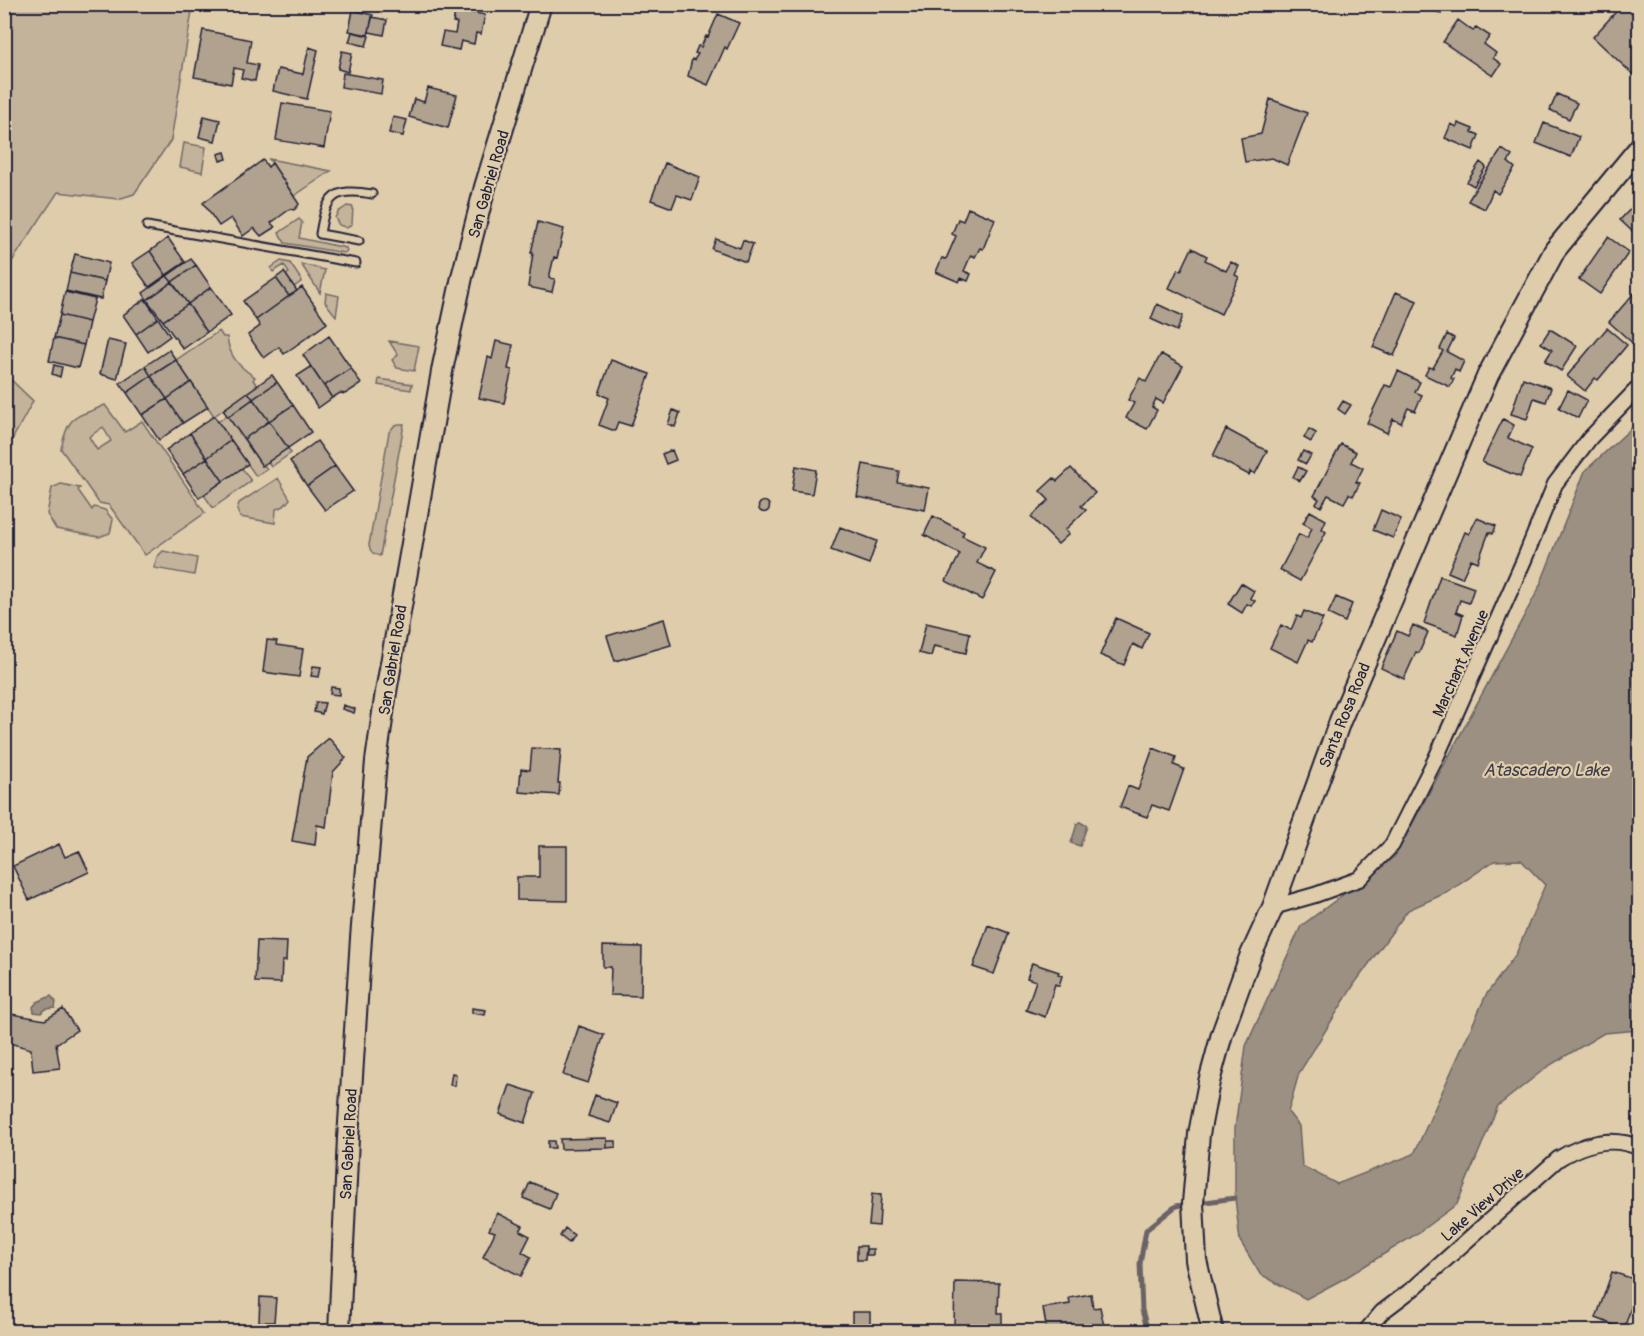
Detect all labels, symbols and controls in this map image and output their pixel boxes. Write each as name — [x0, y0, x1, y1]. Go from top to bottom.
street label: San Gabriel Road — [464, 128, 514, 241]
street label: San Gabriel Road — [374, 603, 412, 717]
street label: Marchant Avenue — [1428, 607, 1494, 720]
street label: Santa Rosa Road — [1315, 660, 1375, 771]
water label: Atascadero Lake — [1483, 759, 1611, 782]
street label: San Gabriel Road — [336, 1088, 362, 1200]
street label: Lake View Drive — [1437, 1163, 1528, 1246]

